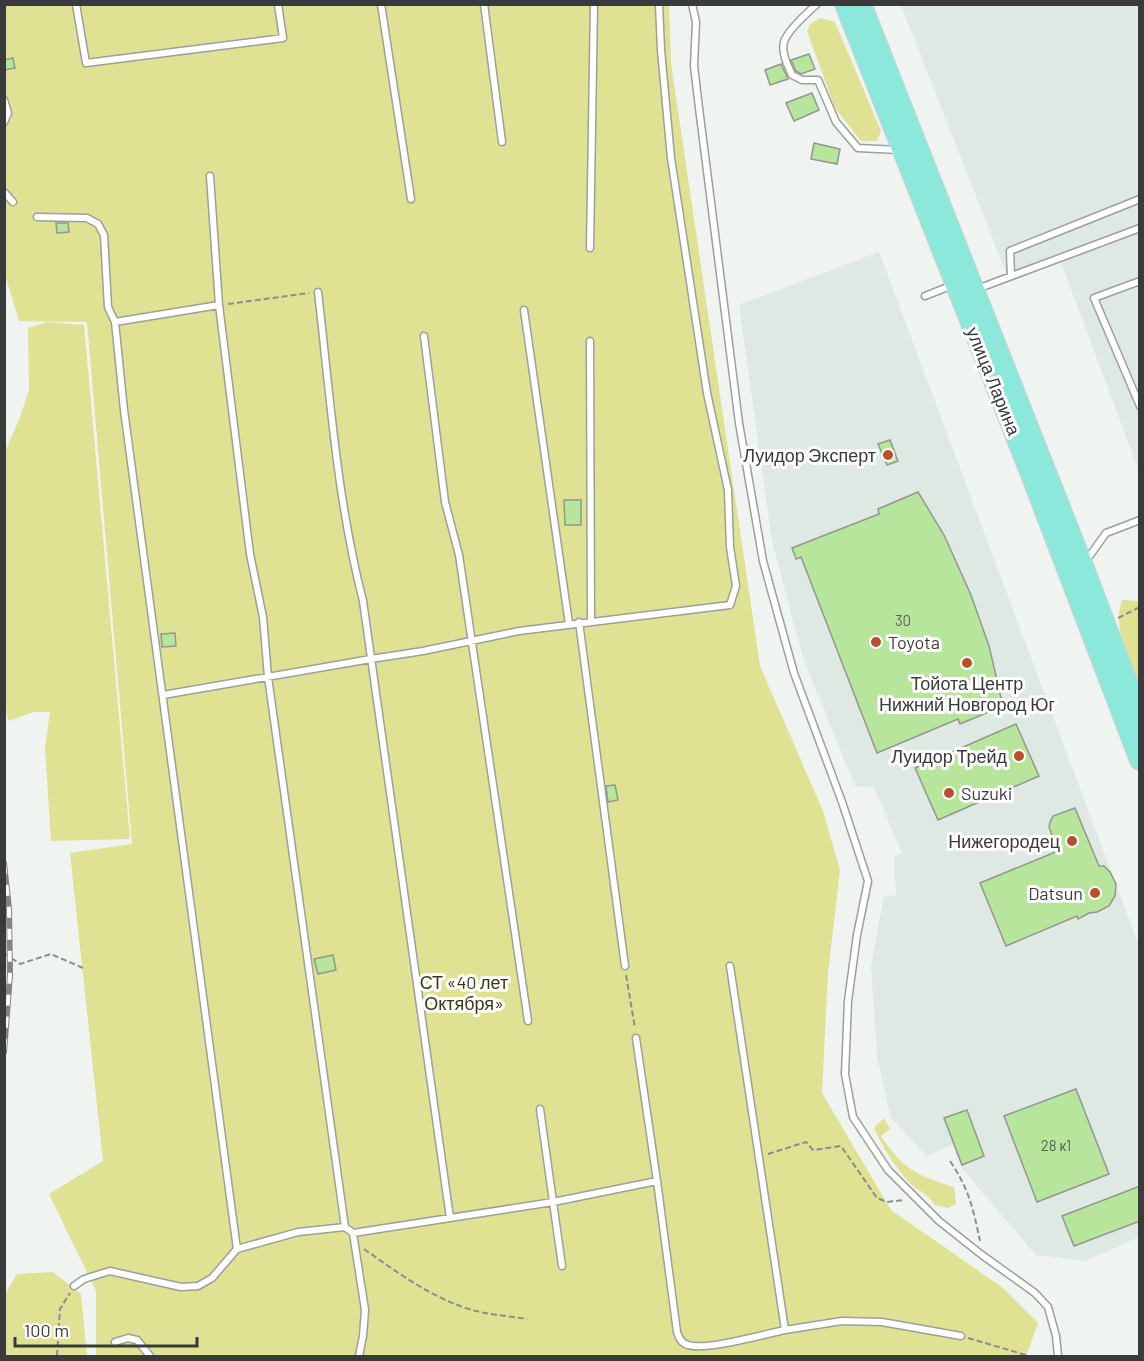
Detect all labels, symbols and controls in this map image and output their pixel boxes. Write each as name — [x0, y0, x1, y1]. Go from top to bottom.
street label: улица Ларина — [962, 324, 1026, 439]
place label: Луидор Эксперт — [743, 444, 876, 466]
marker: Луидор Эксперт — [881, 448, 895, 462]
house number: 30 — [895, 611, 911, 629]
place label: Toyota — [888, 631, 940, 653]
marker: Toyota — [869, 635, 883, 649]
marker: Тойота Центр Нижний Новгород Юг — [960, 656, 974, 670]
place label: Тойота Центр Нижний Новгород Юг — [879, 672, 1055, 715]
place label: Луидор Трейд — [891, 745, 1007, 767]
marker: Луидор Трейд — [1012, 749, 1026, 763]
place label: Suzuki — [961, 782, 1012, 804]
marker: Suzuki — [942, 786, 956, 800]
place label: Нижегородец — [948, 830, 1060, 852]
marker: Нижегородец — [1065, 834, 1079, 848]
place label: Datsun — [1028, 882, 1083, 904]
marker: Datsun — [1088, 886, 1102, 900]
park label: СТ «40 лет Октября» — [420, 971, 508, 1014]
house number: 28 к1 — [1041, 1136, 1071, 1154]
scale bar — [15, 1310, 196, 1348]
text: 100 m — [24, 1319, 69, 1341]

